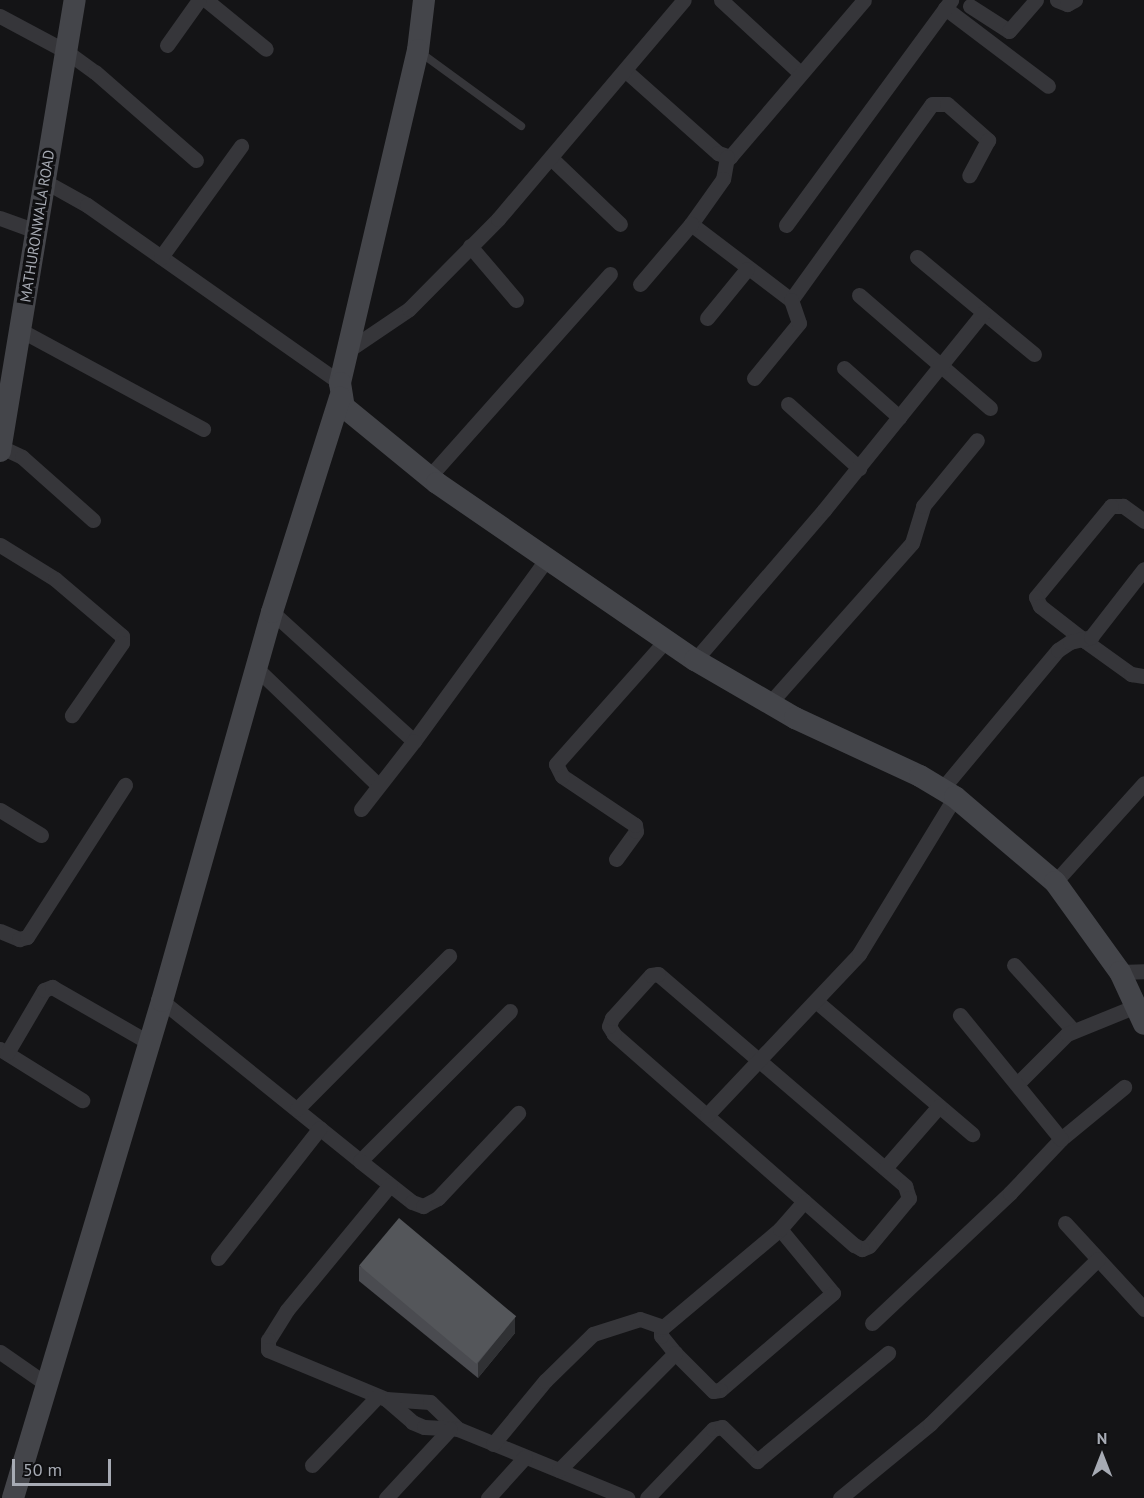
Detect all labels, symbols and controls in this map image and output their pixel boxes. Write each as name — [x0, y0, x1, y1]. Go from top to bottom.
street label: MATHURONWALA ROAD — [16, 148, 58, 304]
north arrow — [1072, 1426, 1132, 1486]
text: N — [1097, 1428, 1107, 1448]
scale bar — [15, 1447, 114, 1485]
text: 50 m — [23, 1458, 62, 1481]

